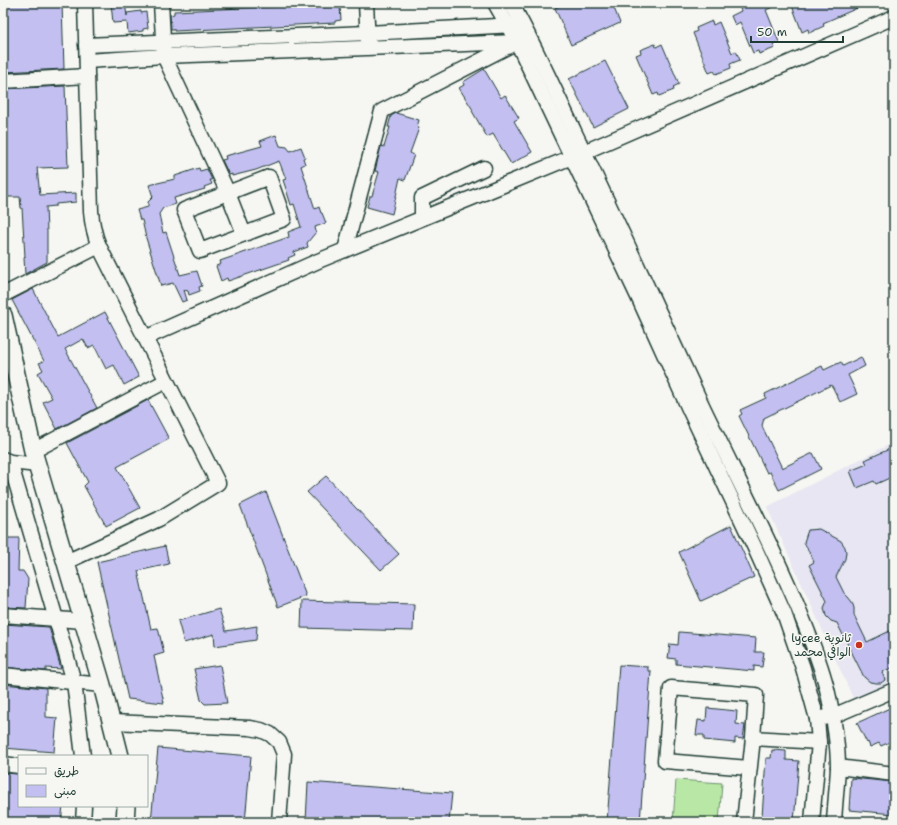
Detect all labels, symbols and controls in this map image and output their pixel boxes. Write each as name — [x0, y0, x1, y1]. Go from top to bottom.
scale bar — [751, 18, 843, 44]
text: 50 m — [757, 24, 787, 40]
place label: lycee ثانوية الوافي محمد — [791, 630, 851, 661]
marker: lycee ثانوية الوافي محمد — [854, 640, 864, 650]
legend — [18, 755, 148, 807]
text: طريق — [54, 763, 79, 779]
text: مبنى — [54, 783, 77, 799]

